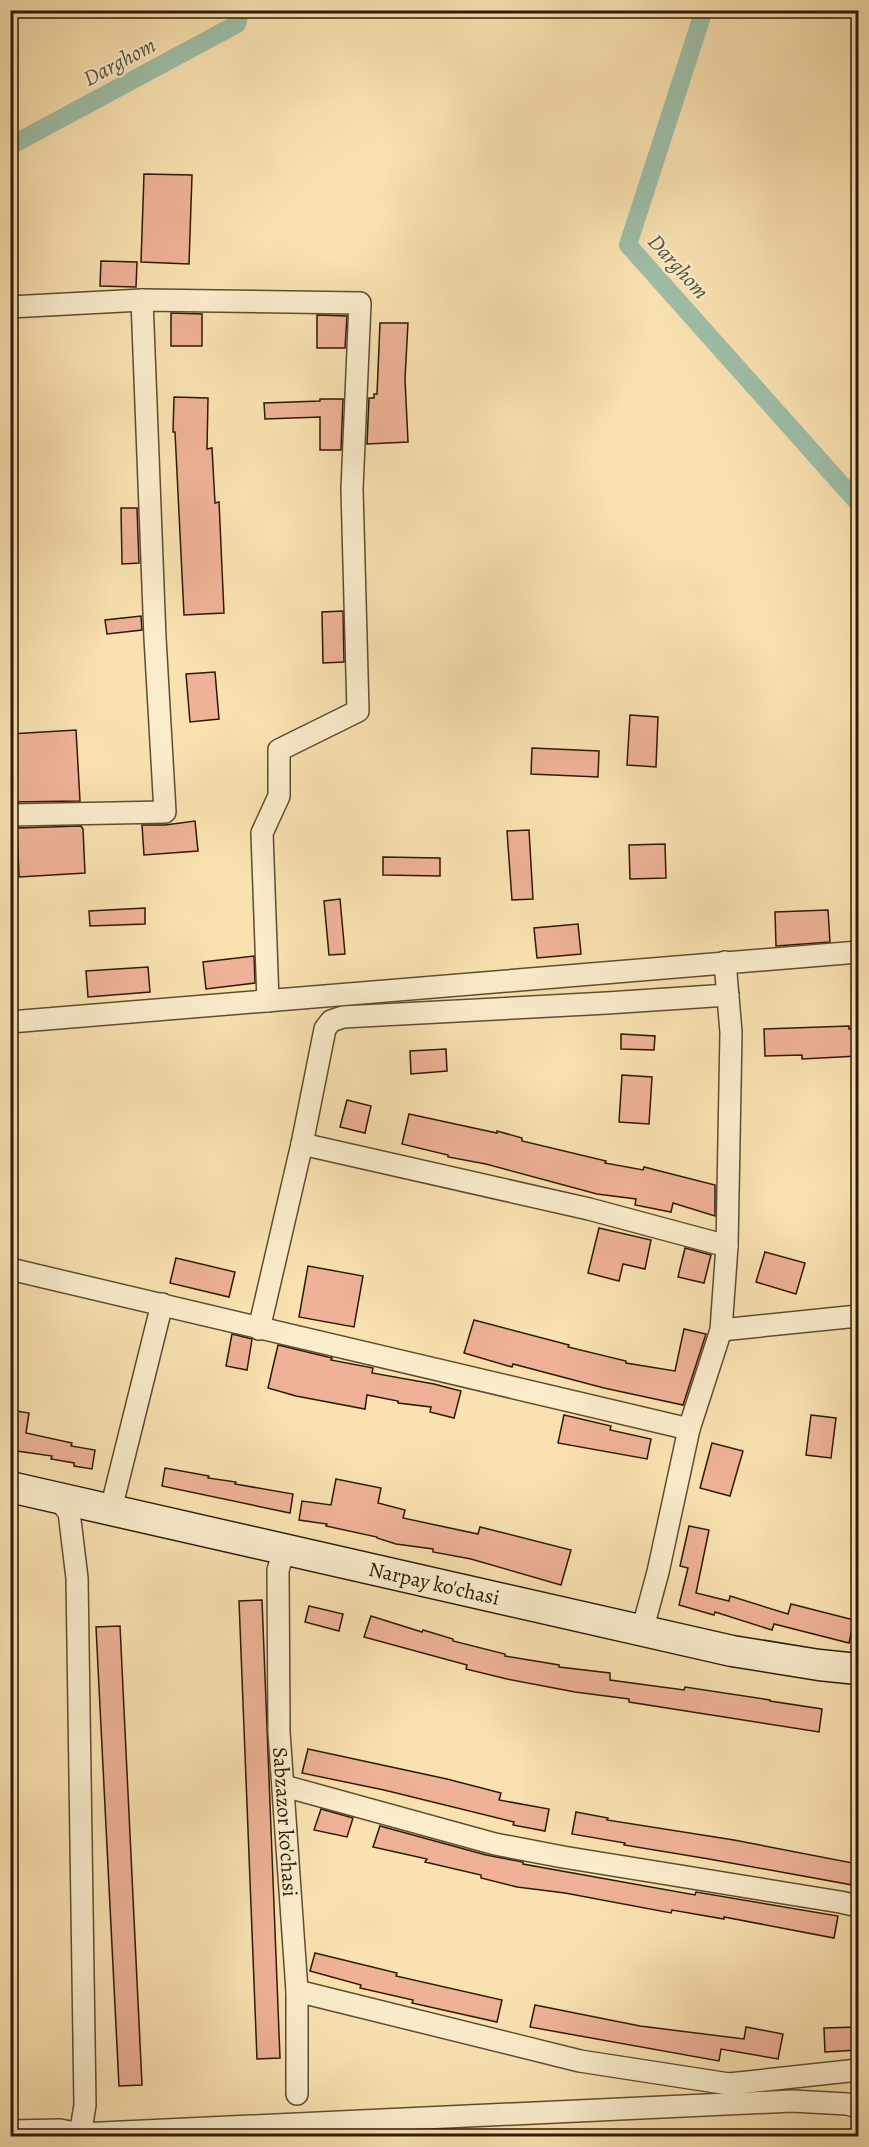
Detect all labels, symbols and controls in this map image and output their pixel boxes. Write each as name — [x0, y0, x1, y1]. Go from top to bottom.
water label: Darghоm — [78, 30, 161, 94]
water label: Darghоm — [641, 228, 716, 306]
street label: Narpay ko'chasi — [366, 1555, 503, 1612]
street label: Sabzazor ko'chasi — [266, 1746, 304, 1898]

